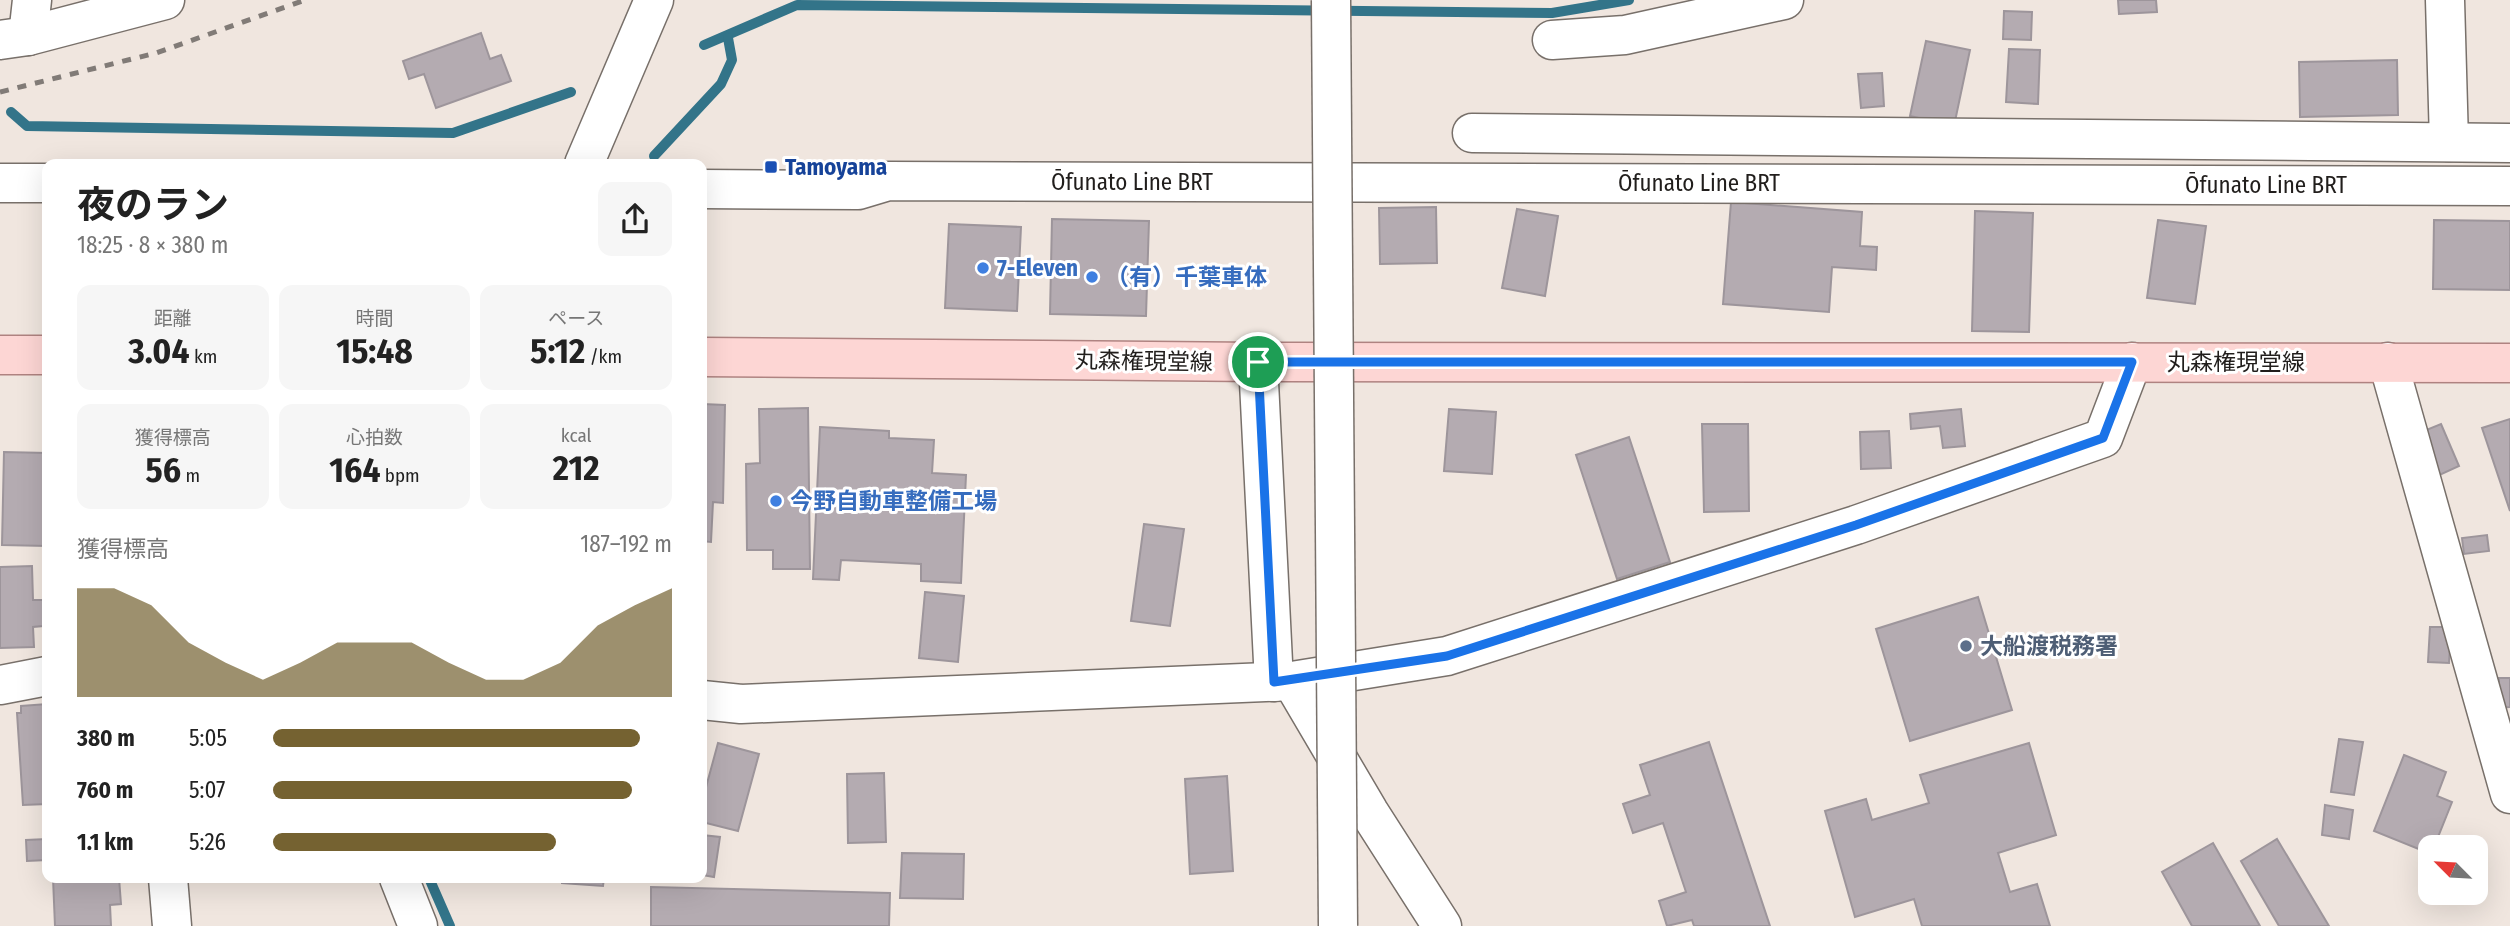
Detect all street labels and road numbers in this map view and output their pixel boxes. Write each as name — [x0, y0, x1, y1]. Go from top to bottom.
street label: Ōfunato Line BRT — [1051, 168, 1213, 196]
street label: Ōfunato Line BRT — [1618, 169, 1780, 197]
street label: Ōfunato Line BRT — [2185, 171, 2347, 199]
street label: 丸森権現堂線 — [1075, 346, 1213, 376]
street label: 丸森権現堂線 — [2167, 348, 2305, 376]

